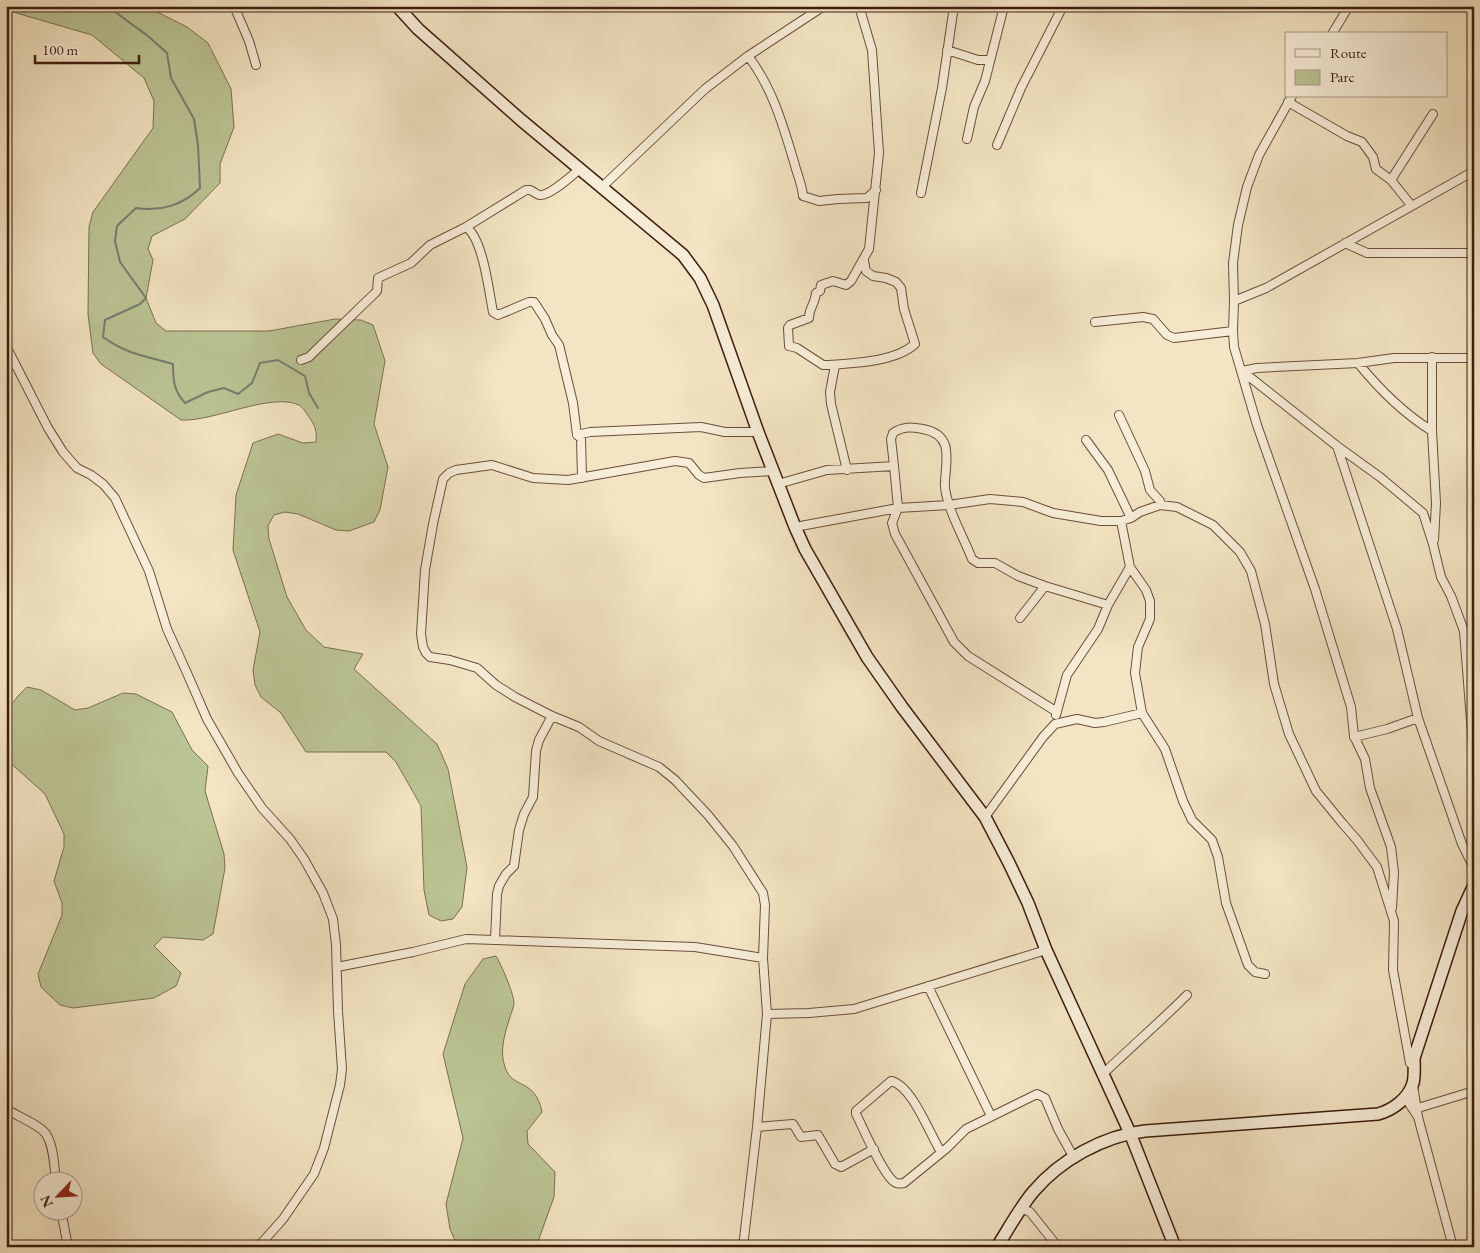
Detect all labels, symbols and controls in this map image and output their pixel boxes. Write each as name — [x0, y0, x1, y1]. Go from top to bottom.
scale bar — [35, 32, 139, 64]
legend — [1285, 32, 1448, 98]
text: 100 m — [42, 40, 79, 59]
text: Route — [1330, 43, 1367, 62]
text: Parc — [1330, 67, 1355, 86]
north arrow — [32, 1170, 82, 1220]
text: N — [35, 1192, 57, 1210]

